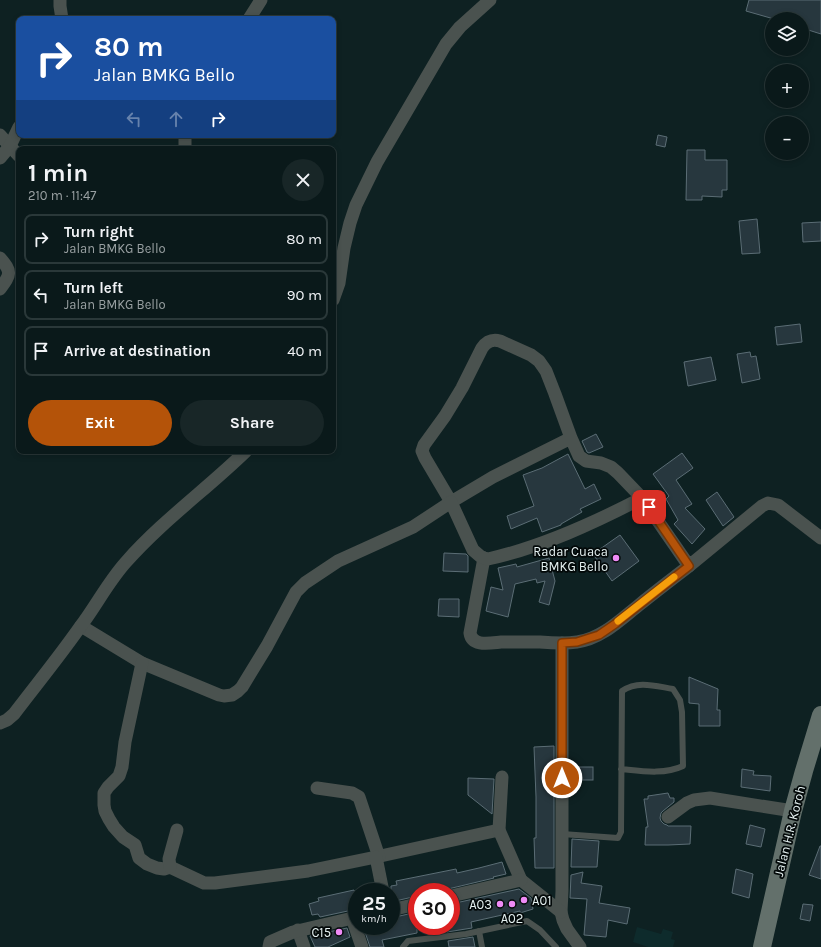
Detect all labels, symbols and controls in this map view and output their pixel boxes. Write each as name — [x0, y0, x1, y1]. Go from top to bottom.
map controls — [765, 12, 809, 160]
button: layers — [765, 12, 809, 56]
text: 80 m — [94, 30, 163, 63]
icon: right — [28, 32, 80, 84]
text: Jalan BMKG Bello — [94, 64, 235, 86]
button: + — [765, 64, 809, 108]
icon: left — [123, 108, 145, 130]
icon: ahead — [165, 108, 187, 130]
icon: right — [207, 108, 229, 130]
button: − — [765, 116, 809, 160]
text: 1 min — [28, 159, 88, 187]
button: close — [282, 159, 324, 201]
text: 210 m · 11:47 — [28, 188, 96, 203]
text: Turn right — [64, 223, 134, 241]
icon: right — [30, 228, 52, 250]
text: 80 m — [286, 230, 322, 248]
text: Jalan BMKG Bello — [64, 241, 166, 256]
text: Turn left — [64, 279, 123, 297]
icon: left — [30, 284, 52, 306]
text: 90 m — [287, 286, 322, 304]
text: Jalan BMKG Bello — [64, 297, 166, 312]
icon: arrive — [30, 340, 52, 362]
text: Arrive at destination — [64, 342, 211, 360]
text: 40 m — [287, 342, 322, 360]
button: Exit — [28, 400, 172, 446]
button: Share — [180, 400, 324, 446]
pin — [632, 490, 666, 524]
icon: arrive — [638, 496, 660, 518]
place label: Radar Cuaca BMKG Bello — [533, 544, 608, 574]
marker: Radar Cuaca BMKG Bello — [611, 553, 621, 563]
position arrow — [541, 757, 583, 799]
street label: Jalan H.R. Koroh — [771, 784, 808, 878]
speed limit sign: 30 — [408, 883, 460, 935]
text: 25 — [362, 892, 386, 915]
place label: A01 — [532, 893, 551, 908]
marker: A01 — [519, 895, 529, 905]
place label: A03 — [469, 897, 492, 912]
marker: A03 — [495, 899, 505, 909]
marker: A02 — [507, 899, 517, 909]
place label: A02 — [501, 911, 523, 926]
text: km/h — [361, 913, 387, 925]
place label: C15 — [311, 925, 331, 940]
marker: C15 — [334, 927, 344, 937]

